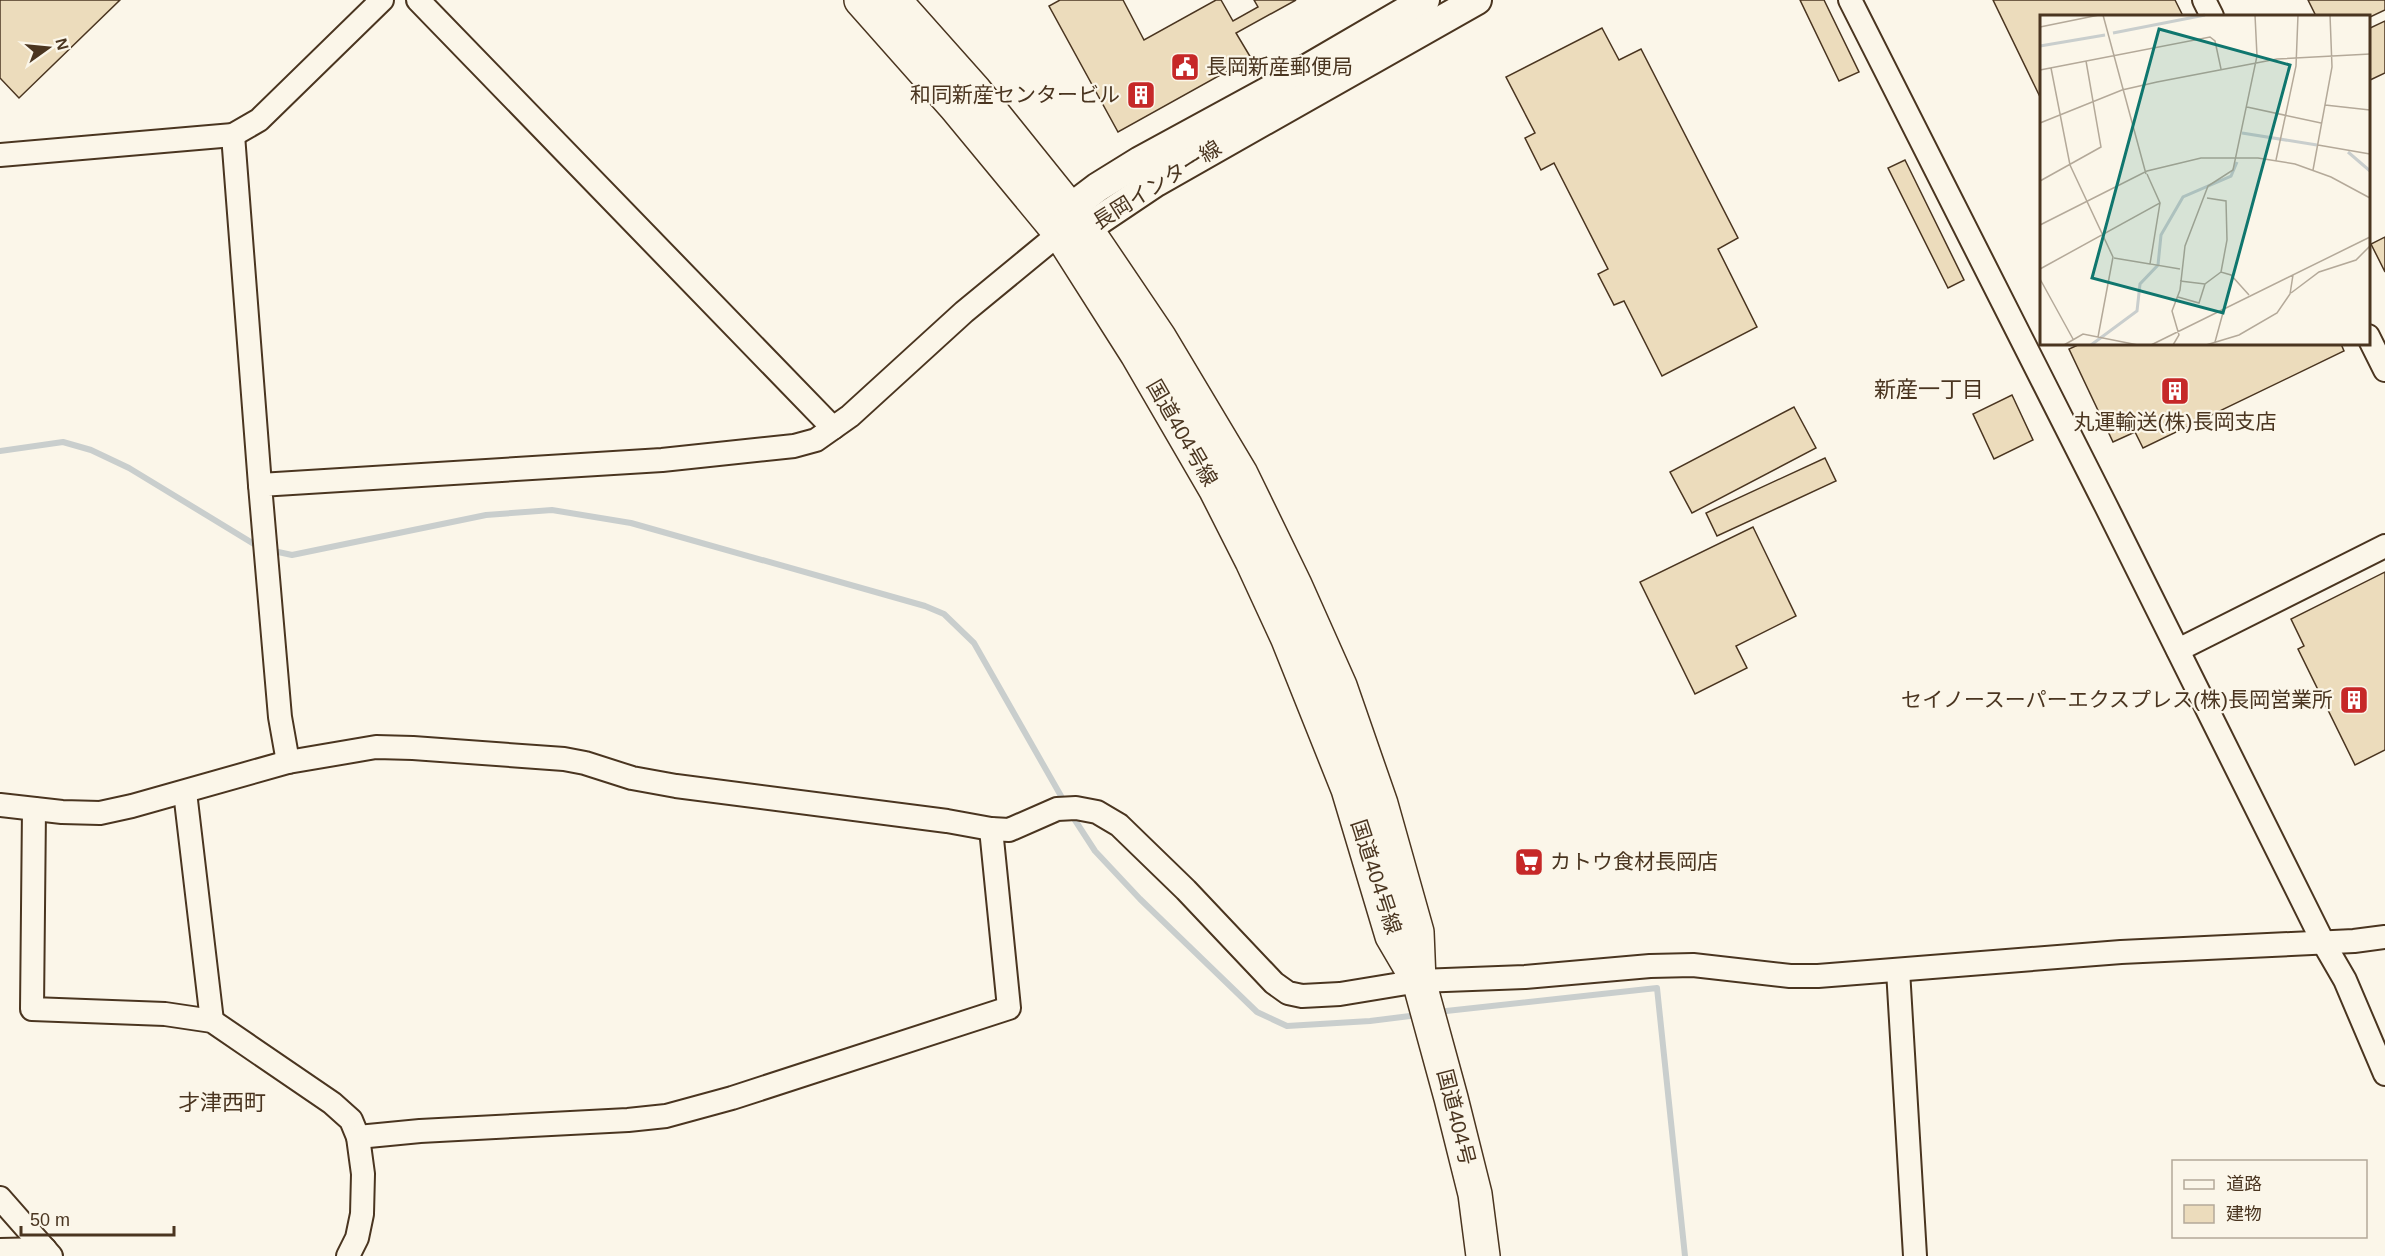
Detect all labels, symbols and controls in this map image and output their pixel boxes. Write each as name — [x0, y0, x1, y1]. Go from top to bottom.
inset map — [2040, 15, 2370, 345]
north arrow — [18, 18, 78, 78]
text: N — [52, 36, 72, 52]
public building icon: 長岡新産郵便局 — [1169, 51, 1201, 83]
place label: 長岡新産郵便局 — [1206, 55, 1353, 78]
building icon: 和同新産センタービル — [1125, 79, 1157, 111]
place label: 和同新産センタービル — [910, 83, 1120, 106]
street label: 長岡インター線 — [1088, 136, 1225, 233]
street label: 国道404号線 — [1143, 375, 1222, 490]
building icon: 丸運輸送(株)長岡支店 — [2159, 375, 2191, 407]
district label: 新産一丁目 — [1874, 377, 1984, 402]
place label: 丸運輸送(株)長岡支店 — [2074, 410, 2277, 433]
building icon: セイノースーパーエクスプレス(株)長岡営業所 — [2338, 684, 2370, 716]
place label: セイノースーパーエクスプレス(株)長岡営業所 — [1901, 688, 2333, 711]
street label: 国道404号線 — [1347, 817, 1406, 937]
supermarket icon: カトウ食材長岡店 — [1513, 846, 1545, 878]
place label: カトウ食材長岡店 — [1550, 850, 1718, 873]
street label: 国道404号 — [1433, 1067, 1480, 1167]
district label: 才津西町 — [178, 1090, 266, 1115]
legend — [2172, 1160, 2367, 1238]
text: 道路 — [2226, 1174, 2262, 1194]
scale bar — [21, 1199, 174, 1237]
text: 建物 — [2226, 1204, 2262, 1224]
text: 50 m — [30, 1210, 70, 1230]

